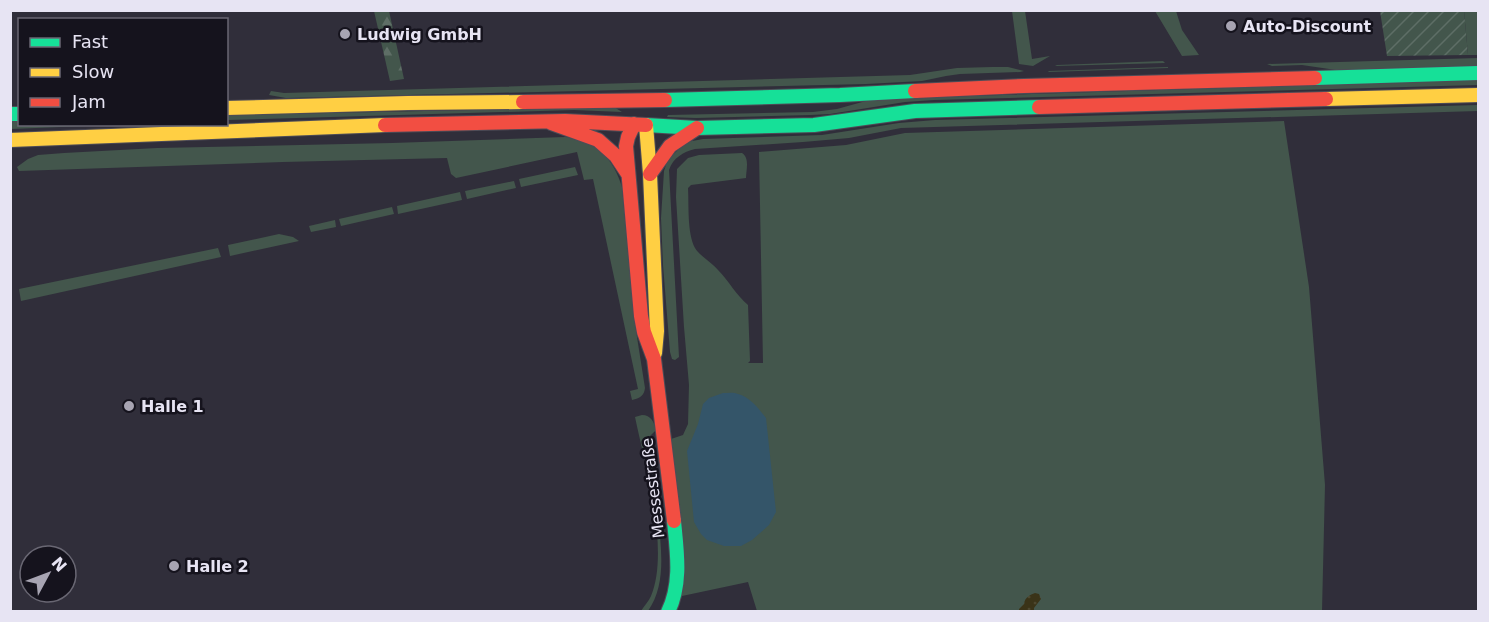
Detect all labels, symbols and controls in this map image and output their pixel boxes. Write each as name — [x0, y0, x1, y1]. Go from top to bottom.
place label: Auto-Discount — [1243, 17, 1372, 36]
legend — [18, 18, 228, 126]
marker: Auto-Discount — [1224, 19, 1238, 33]
place label: Ludwig GmbH — [357, 25, 482, 44]
marker: Ludwig GmbH — [338, 27, 352, 41]
text: Fast — [72, 31, 108, 52]
text: Slow — [72, 61, 114, 82]
text: Jam — [71, 91, 106, 112]
place label: Halle 1 — [141, 397, 204, 416]
marker: Halle 1 — [122, 399, 136, 413]
street label: Messestraße — [637, 437, 669, 539]
north arrow — [18, 544, 78, 604]
text: N — [47, 553, 71, 576]
place label: Halle 2 — [186, 557, 249, 576]
marker: Halle 2 — [167, 559, 181, 573]

